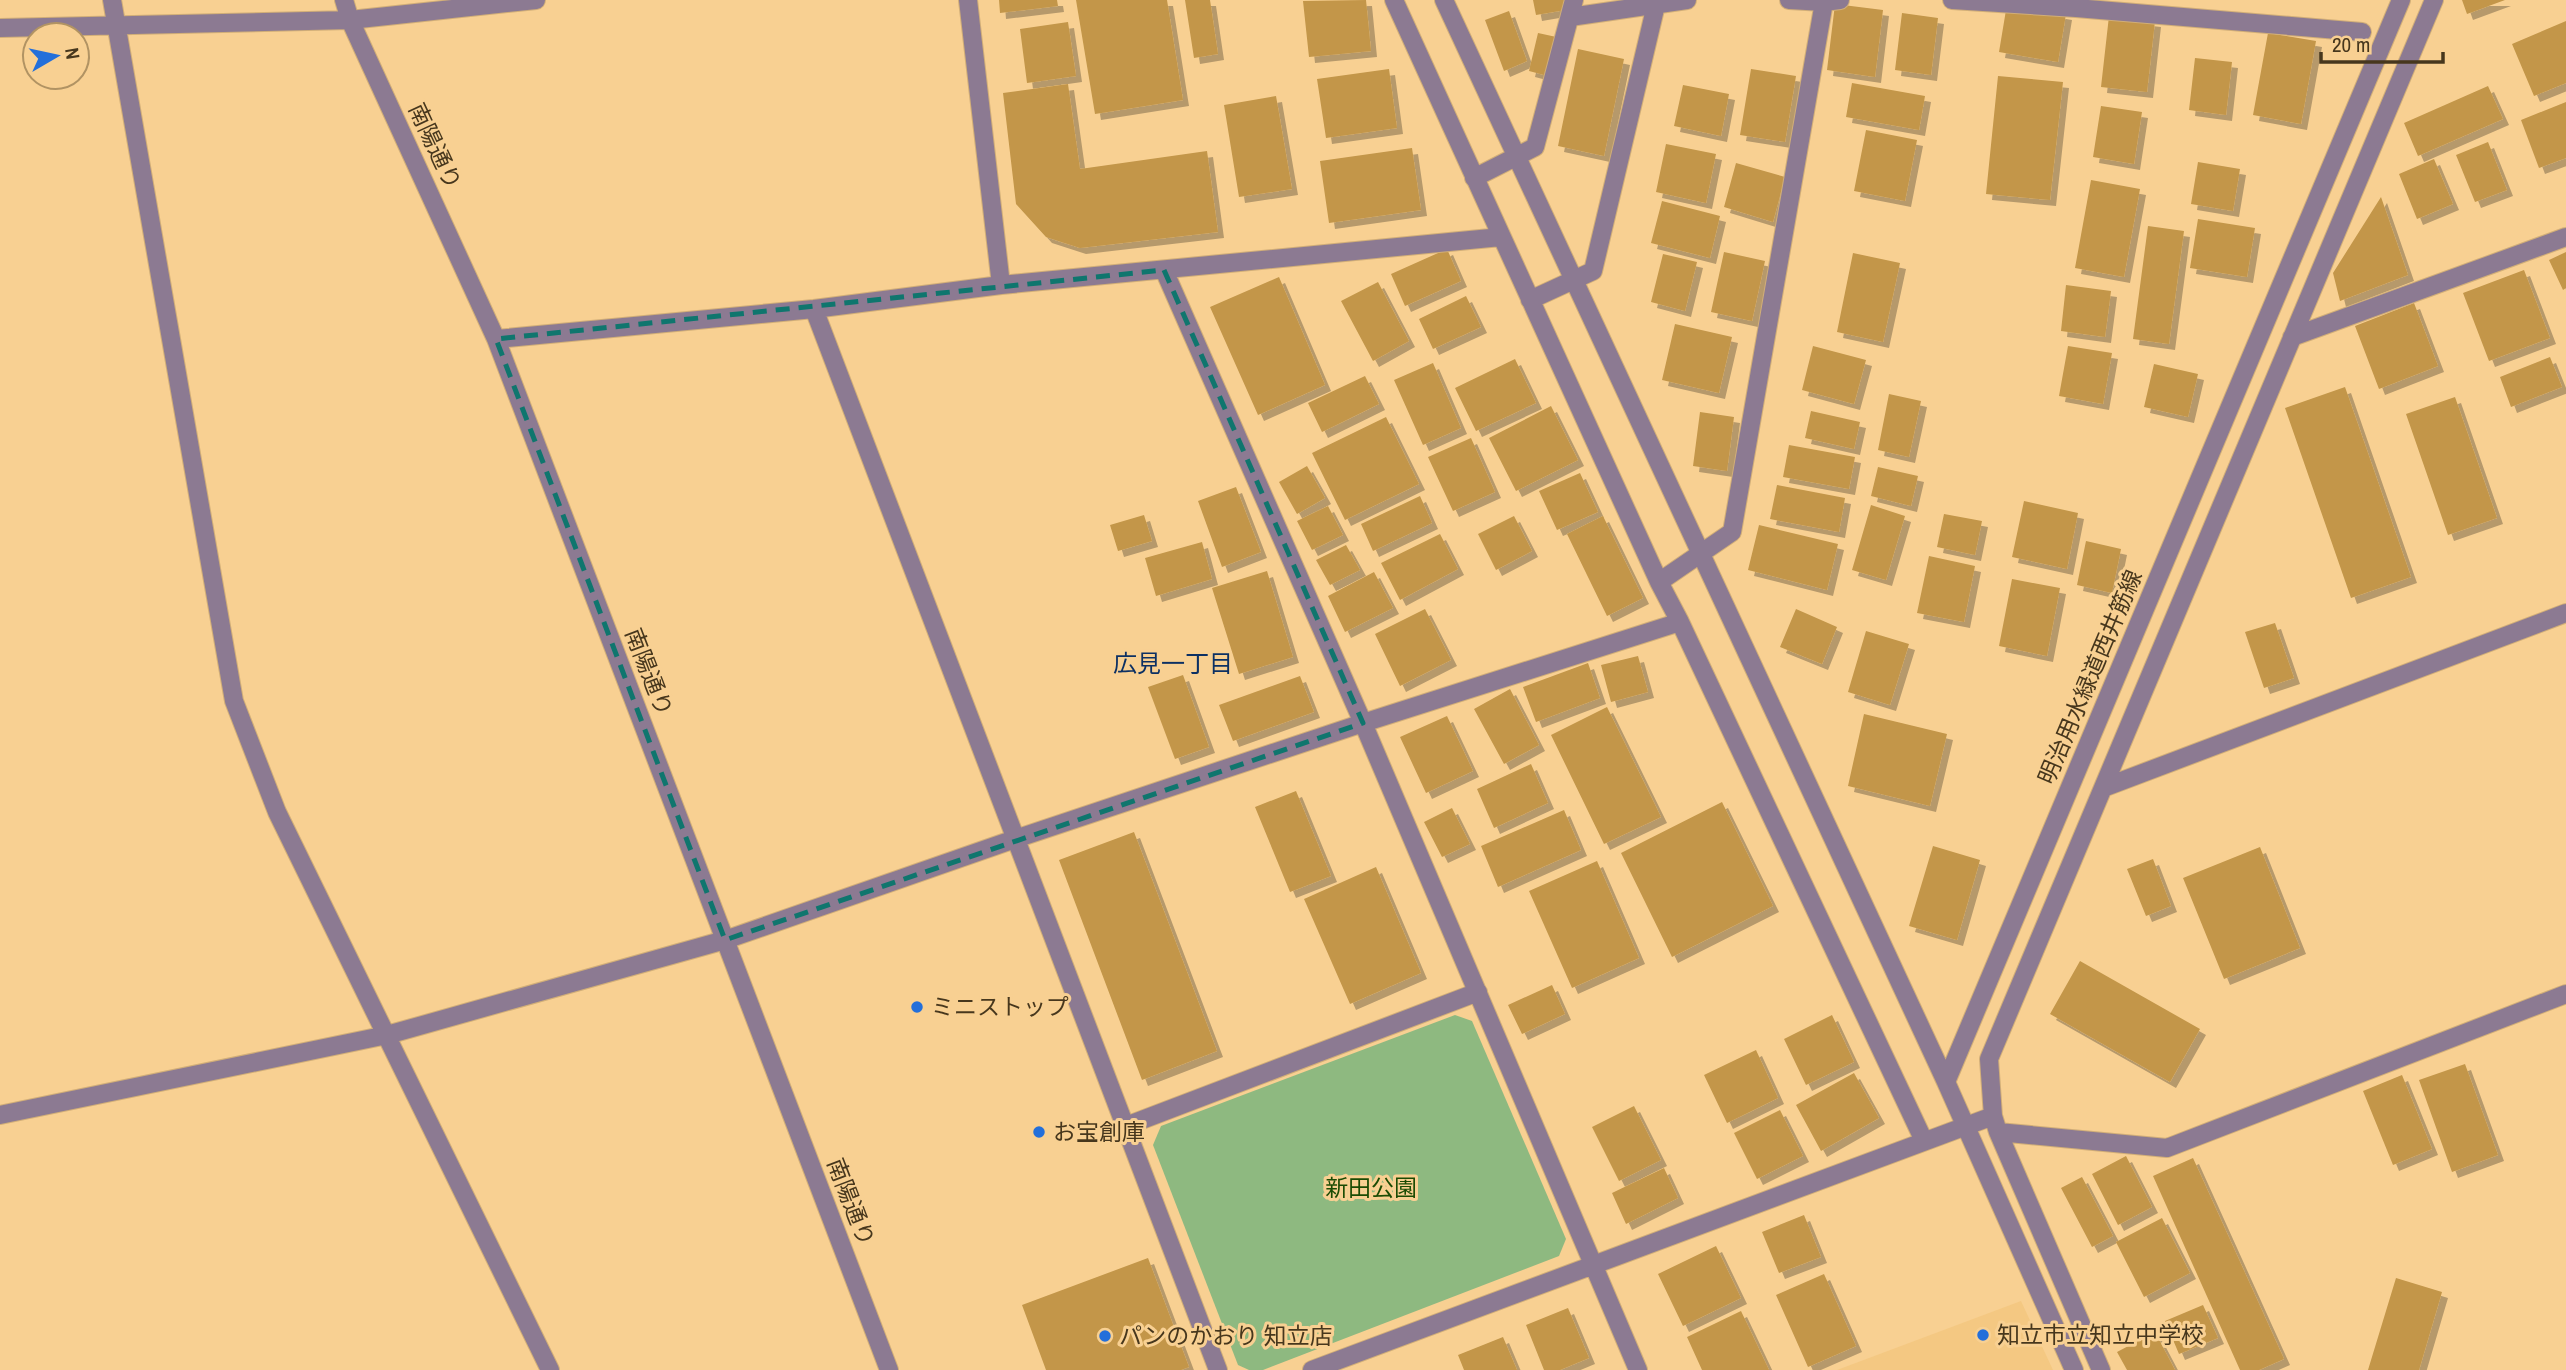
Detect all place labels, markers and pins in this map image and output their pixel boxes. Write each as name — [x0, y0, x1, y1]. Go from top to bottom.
place label: ミニストップ — [931, 991, 1069, 1022]
marker: ミニストップ — [909, 999, 925, 1015]
place label: お宝創庫 — [1053, 1116, 1145, 1147]
marker: お宝創庫 — [1031, 1124, 1047, 1140]
place label: 知立市立知立中学校 — [1997, 1319, 2204, 1350]
place label: パンのかおり 知立店 — [1119, 1320, 1332, 1351]
marker: 知立市立知立中学校 — [1975, 1327, 1991, 1343]
marker: パンのかおり 知立店 — [1097, 1328, 1113, 1344]

